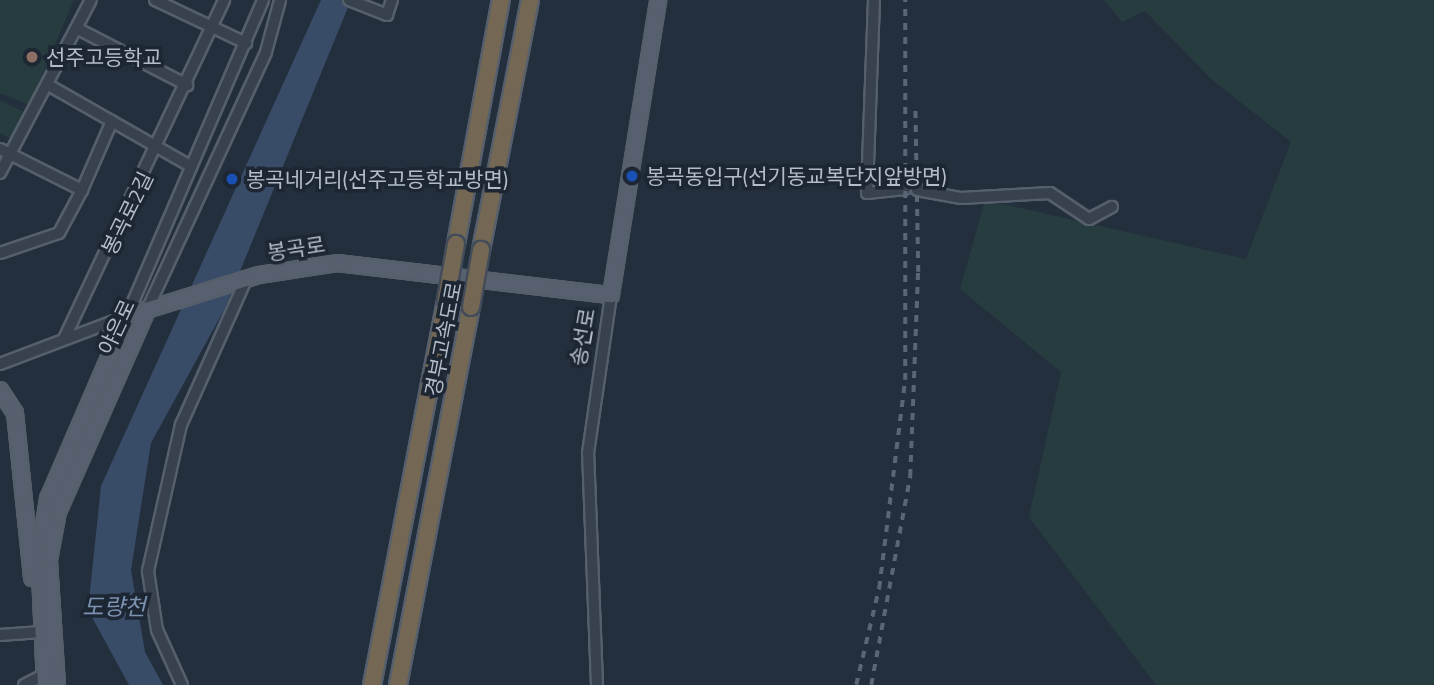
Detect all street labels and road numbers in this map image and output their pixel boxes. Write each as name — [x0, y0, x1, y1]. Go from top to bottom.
street label: 봉곡로2길 — [96, 167, 158, 259]
street label: 봉곡로 — [265, 231, 327, 265]
street label: 경부고속도로 — [420, 280, 466, 398]
street label: 야은로 — [92, 295, 140, 359]
street label: 송선로 — [565, 306, 599, 368]

